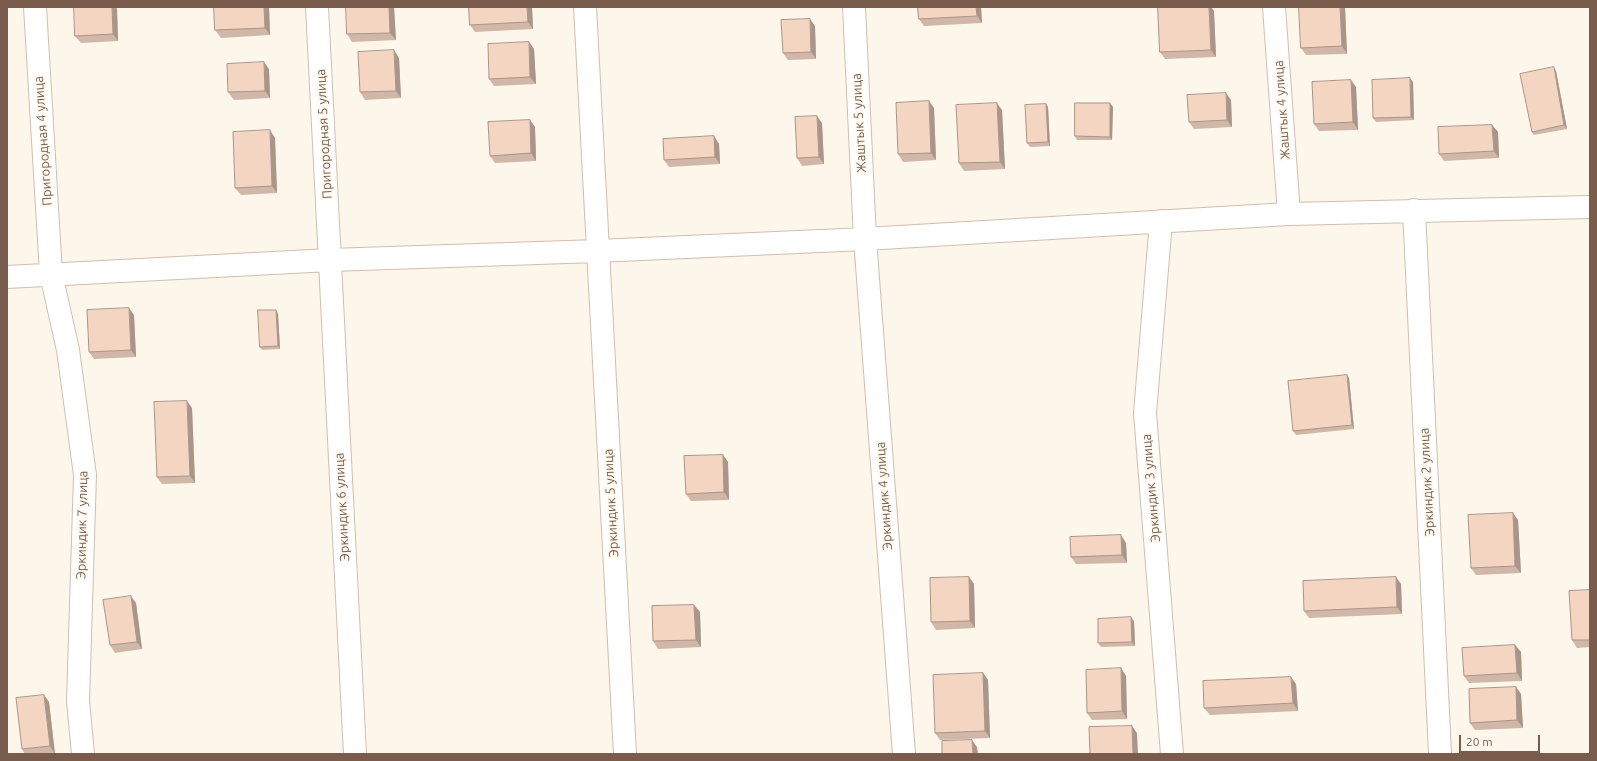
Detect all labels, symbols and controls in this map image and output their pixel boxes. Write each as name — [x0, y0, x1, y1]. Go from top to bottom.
street label: Жаштык 4 улица — [1271, 60, 1293, 160]
street label: Пригородная 5 улица — [313, 69, 335, 199]
street label: Жаштык 5 улица — [849, 73, 869, 173]
street label: Пригородная 4 улица — [31, 76, 55, 206]
street label: Эркиндик 2 улица — [1416, 427, 1438, 537]
street label: Эркиндик 3 улица — [1139, 433, 1163, 543]
street label: Эркиндик 4 улица — [872, 441, 896, 551]
street label: Эркиндик 5 улица — [600, 448, 622, 558]
street label: Эркиндик 6 улица — [331, 452, 353, 562]
street label: Эркиндик 7 улица — [73, 471, 91, 579]
scale bar — [1461, 727, 1542, 753]
text: 20 m — [1466, 735, 1493, 748]

